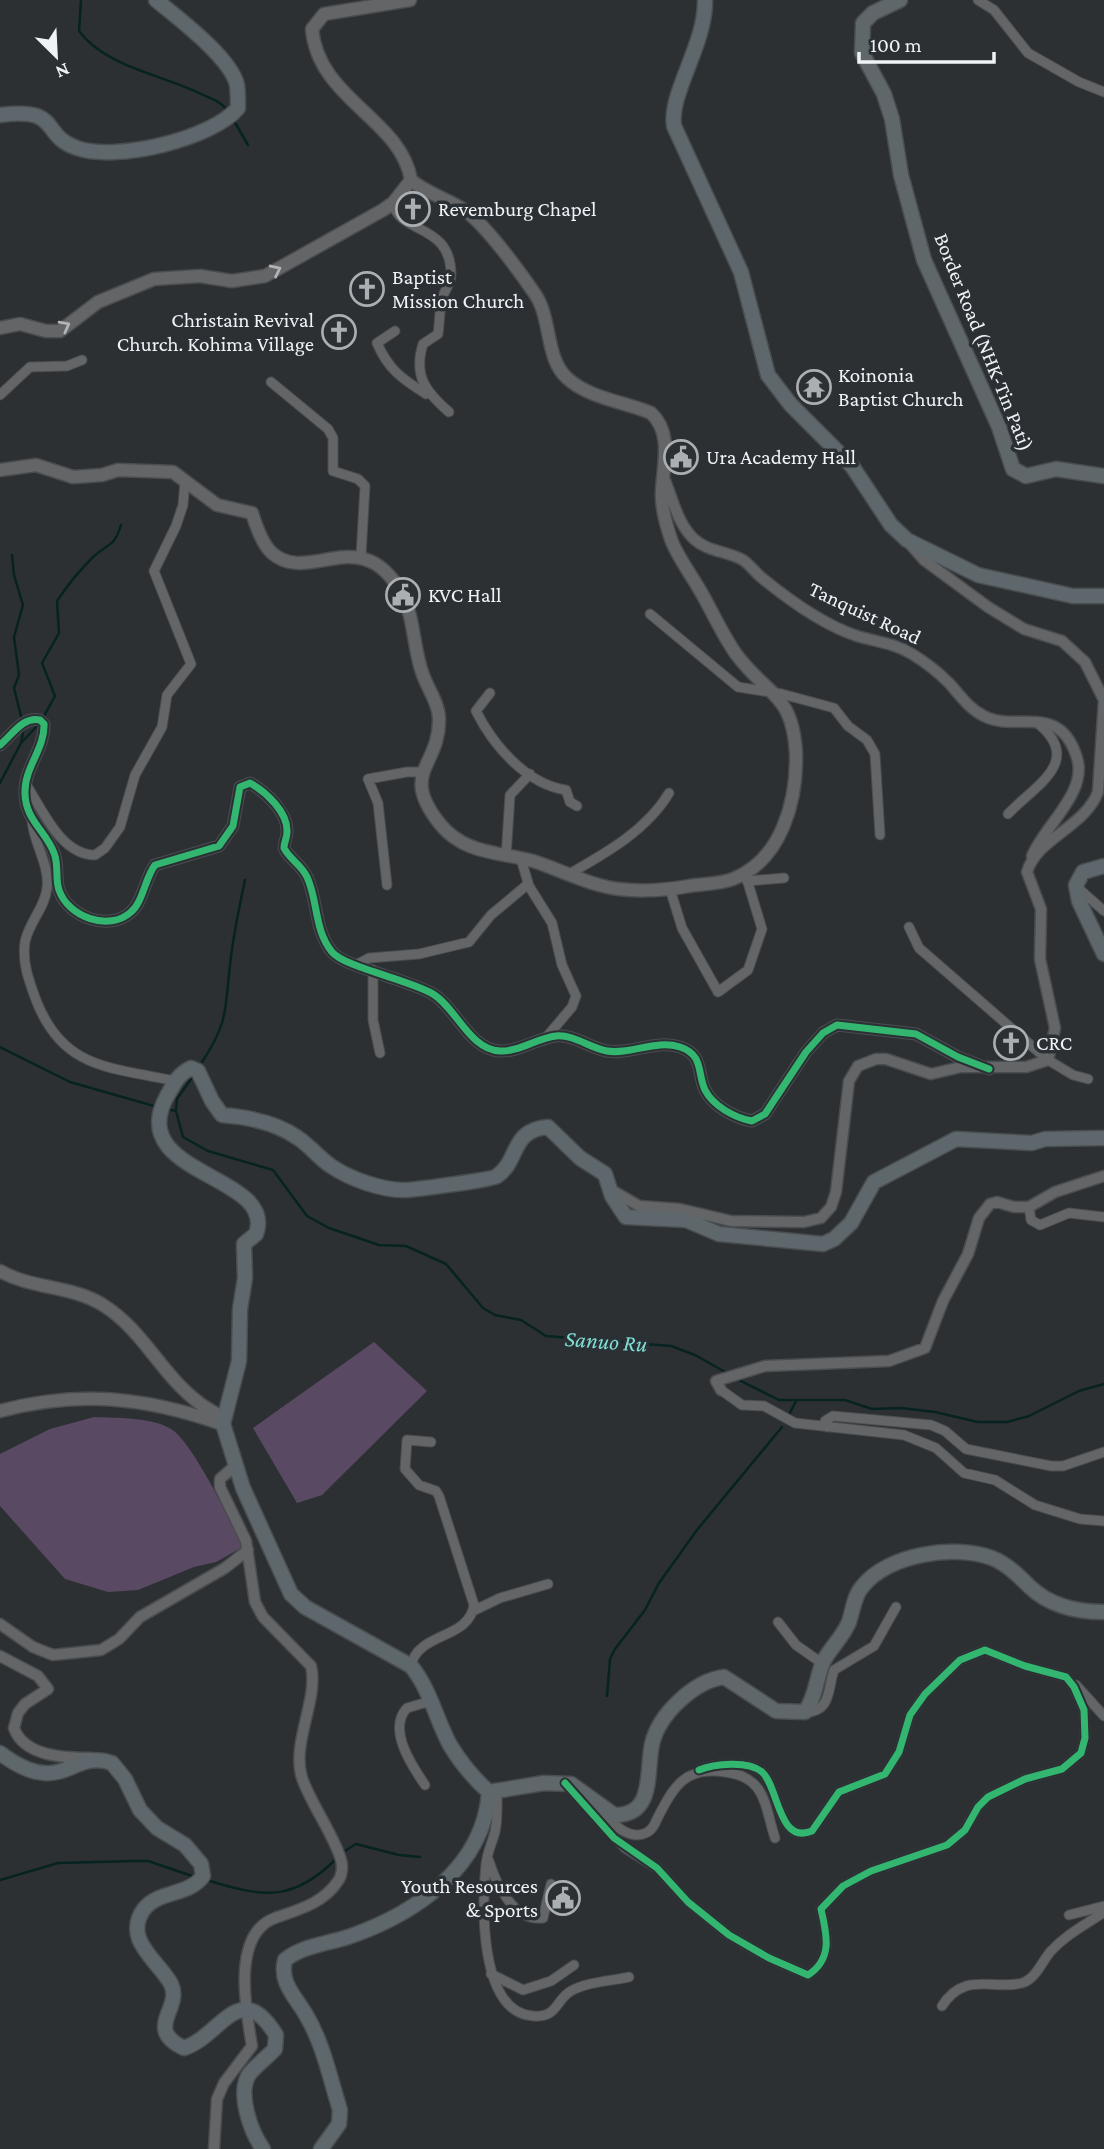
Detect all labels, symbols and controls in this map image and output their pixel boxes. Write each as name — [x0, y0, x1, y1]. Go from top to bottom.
north arrow — [21, 21, 91, 91]
scale bar — [859, 21, 994, 65]
text: 100 m — [870, 33, 922, 57]
text: N — [52, 59, 73, 83]
church icon: Revemburg Chapel — [394, 190, 432, 228]
place label: Revemburg Chapel — [438, 197, 596, 221]
street label: Border Road (NHK-Tin Pati) — [929, 230, 1039, 454]
one-way arrow — [269, 264, 281, 278]
place label: Baptist Mission Church — [392, 265, 524, 313]
church icon: Baptist Mission Church — [348, 270, 386, 308]
place label: Christain Revival Church. Kohima Village — [117, 308, 314, 356]
church icon: Christain Revival Church. Kohima Village — [320, 313, 358, 351]
one-way arrow — [57, 321, 70, 334]
place label: Koinonia Baptist Church — [838, 363, 964, 411]
temple icon: Koinonia Baptist Church — [795, 368, 833, 406]
public building icon: Ura Academy Hall — [662, 438, 700, 476]
place label: Ura Academy Hall — [706, 445, 856, 469]
public building icon: KVC Hall — [384, 576, 422, 614]
street label: Tanquist Road — [805, 577, 925, 649]
place label: KVC Hall — [428, 583, 502, 607]
church icon: CRC — [992, 1024, 1030, 1062]
place label: CRC — [1036, 1031, 1072, 1055]
water label: Sanuo Ru — [564, 1325, 648, 1357]
place label: Youth Resources & Sports — [401, 1874, 538, 1922]
public building icon: Youth Resources & Sports — [544, 1879, 582, 1917]

